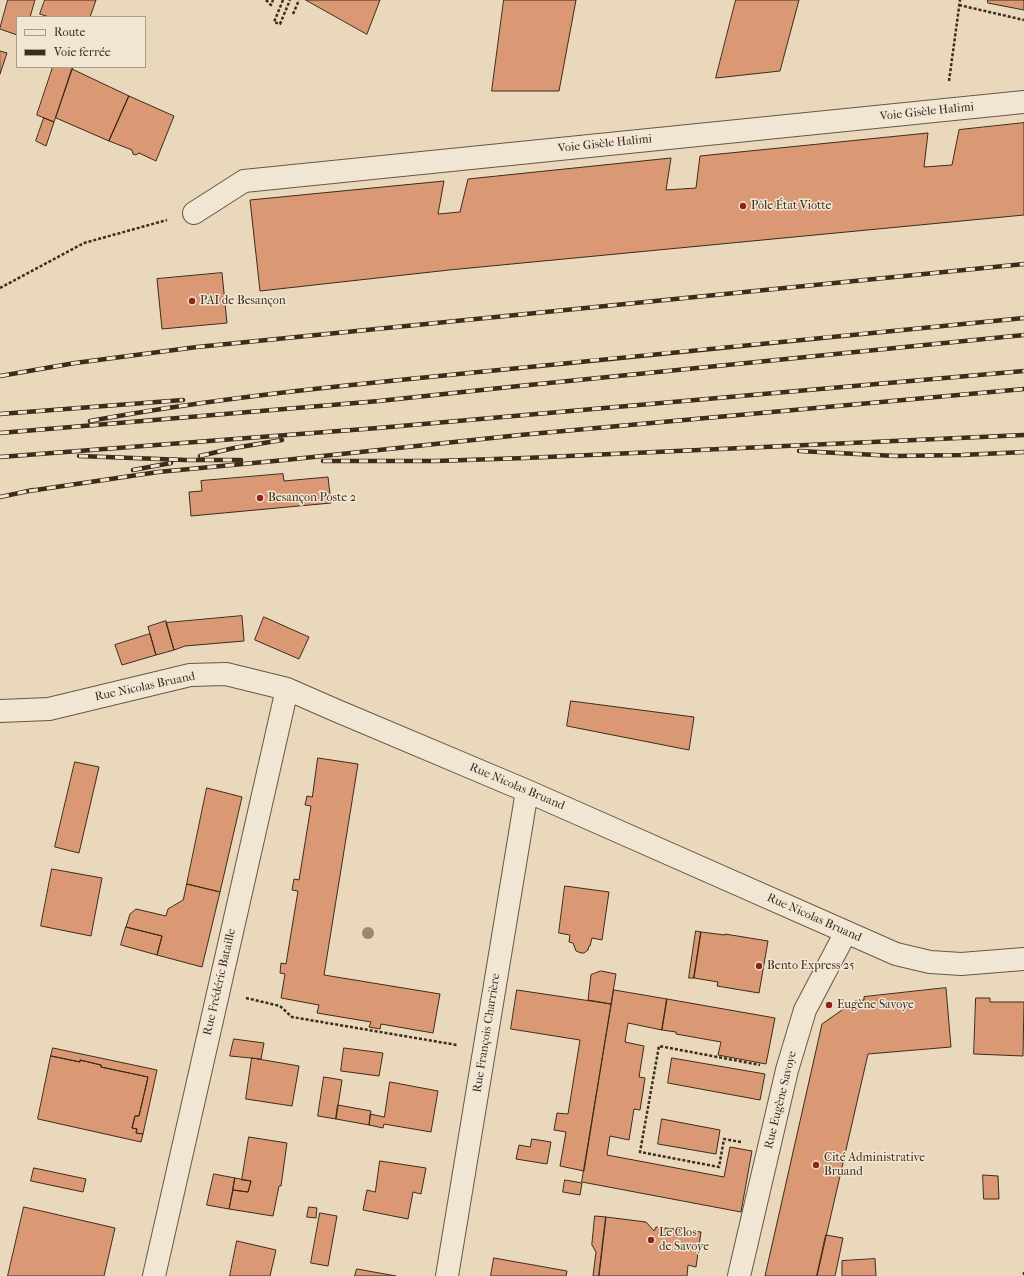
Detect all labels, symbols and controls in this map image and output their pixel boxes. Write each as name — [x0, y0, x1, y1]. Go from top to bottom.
legend — [16, 16, 146, 68]
text: Route — [54, 25, 86, 39]
text: Voie ferrée — [54, 45, 111, 59]
street label: Voie Gisèle Halimi — [879, 100, 975, 124]
street label: Voie Gisèle Halimi — [557, 132, 653, 156]
place label: Pôle État Viotte — [751, 199, 832, 213]
marker: Pôle État Viotte — [738, 201, 748, 211]
place label: PAI de Besançon — [200, 294, 286, 308]
marker: PAI de Besançon — [187, 296, 197, 306]
place label: Besançon Poste 2 — [268, 491, 356, 505]
marker: Besançon Poste 2 — [255, 493, 265, 503]
street label: Rue Nicolas Bruand — [94, 669, 196, 705]
street label: Rue Nicolas Bruand — [467, 760, 567, 814]
street label: Rue Nicolas Bruand — [764, 891, 864, 945]
street label: Rue Frédéric Bataille — [201, 927, 239, 1037]
place label: Bento Express 25 — [767, 959, 854, 973]
marker: Bento Express 25 — [754, 961, 764, 971]
street label: Rue François Charrière — [470, 972, 504, 1094]
place label: Eugène Savoye — [837, 998, 914, 1012]
marker: Eugène Savoye — [824, 1000, 834, 1010]
street label: Rue Eugène Savoye — [762, 1049, 800, 1151]
place label: Cité Administrative Bruand — [824, 1151, 925, 1179]
marker: Cité Administrative Bruand — [811, 1160, 821, 1170]
place label: Le Clos de Savoye — [659, 1226, 709, 1254]
marker: Le Clos de Savoye — [646, 1235, 656, 1245]

